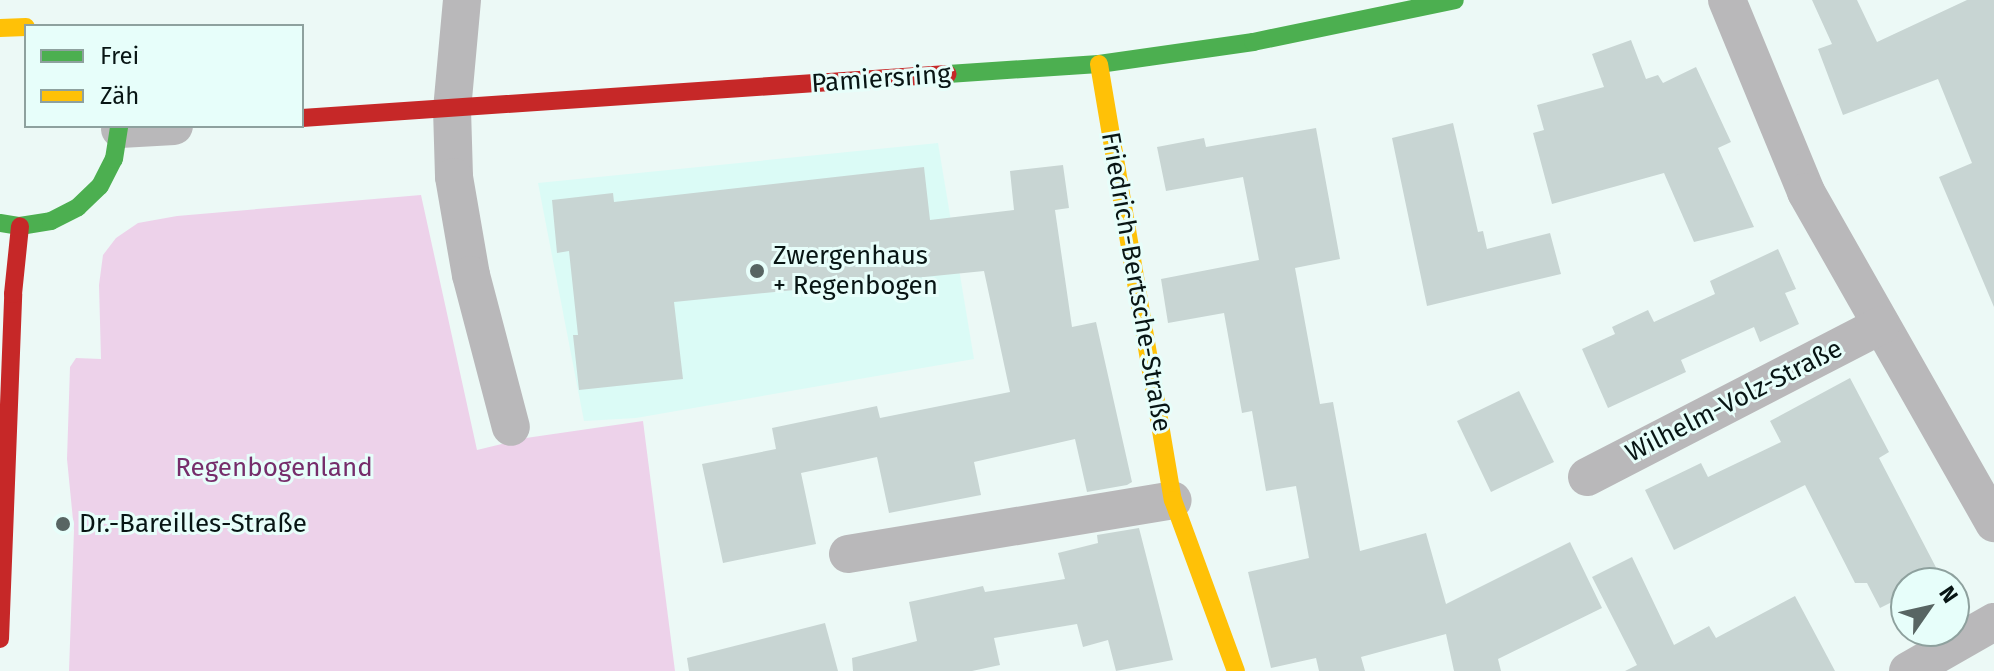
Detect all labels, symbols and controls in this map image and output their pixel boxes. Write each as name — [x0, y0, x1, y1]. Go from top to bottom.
legend — [24, 24, 304, 128]
text: Frei — [100, 42, 139, 70]
street label: Pamiersring — [810, 59, 952, 99]
text: Zäh — [100, 82, 139, 110]
street label: Friedrich-Bertsche-Straße — [1094, 130, 1178, 434]
place label: Zwergenhaus + Regenbogen — [773, 240, 938, 302]
marker: Zwergenhaus + Regenbogen — [748, 262, 766, 280]
street label: Wilhelm-Volz-Straße — [1621, 333, 1847, 469]
park label: Regenbogenland — [175, 452, 373, 484]
place label: Dr.-Bareilles-Straße — [79, 508, 307, 540]
marker: Dr.-Bareilles-Straße — [54, 515, 72, 533]
north arrow — [1890, 567, 1970, 647]
text: N — [1933, 581, 1964, 608]

